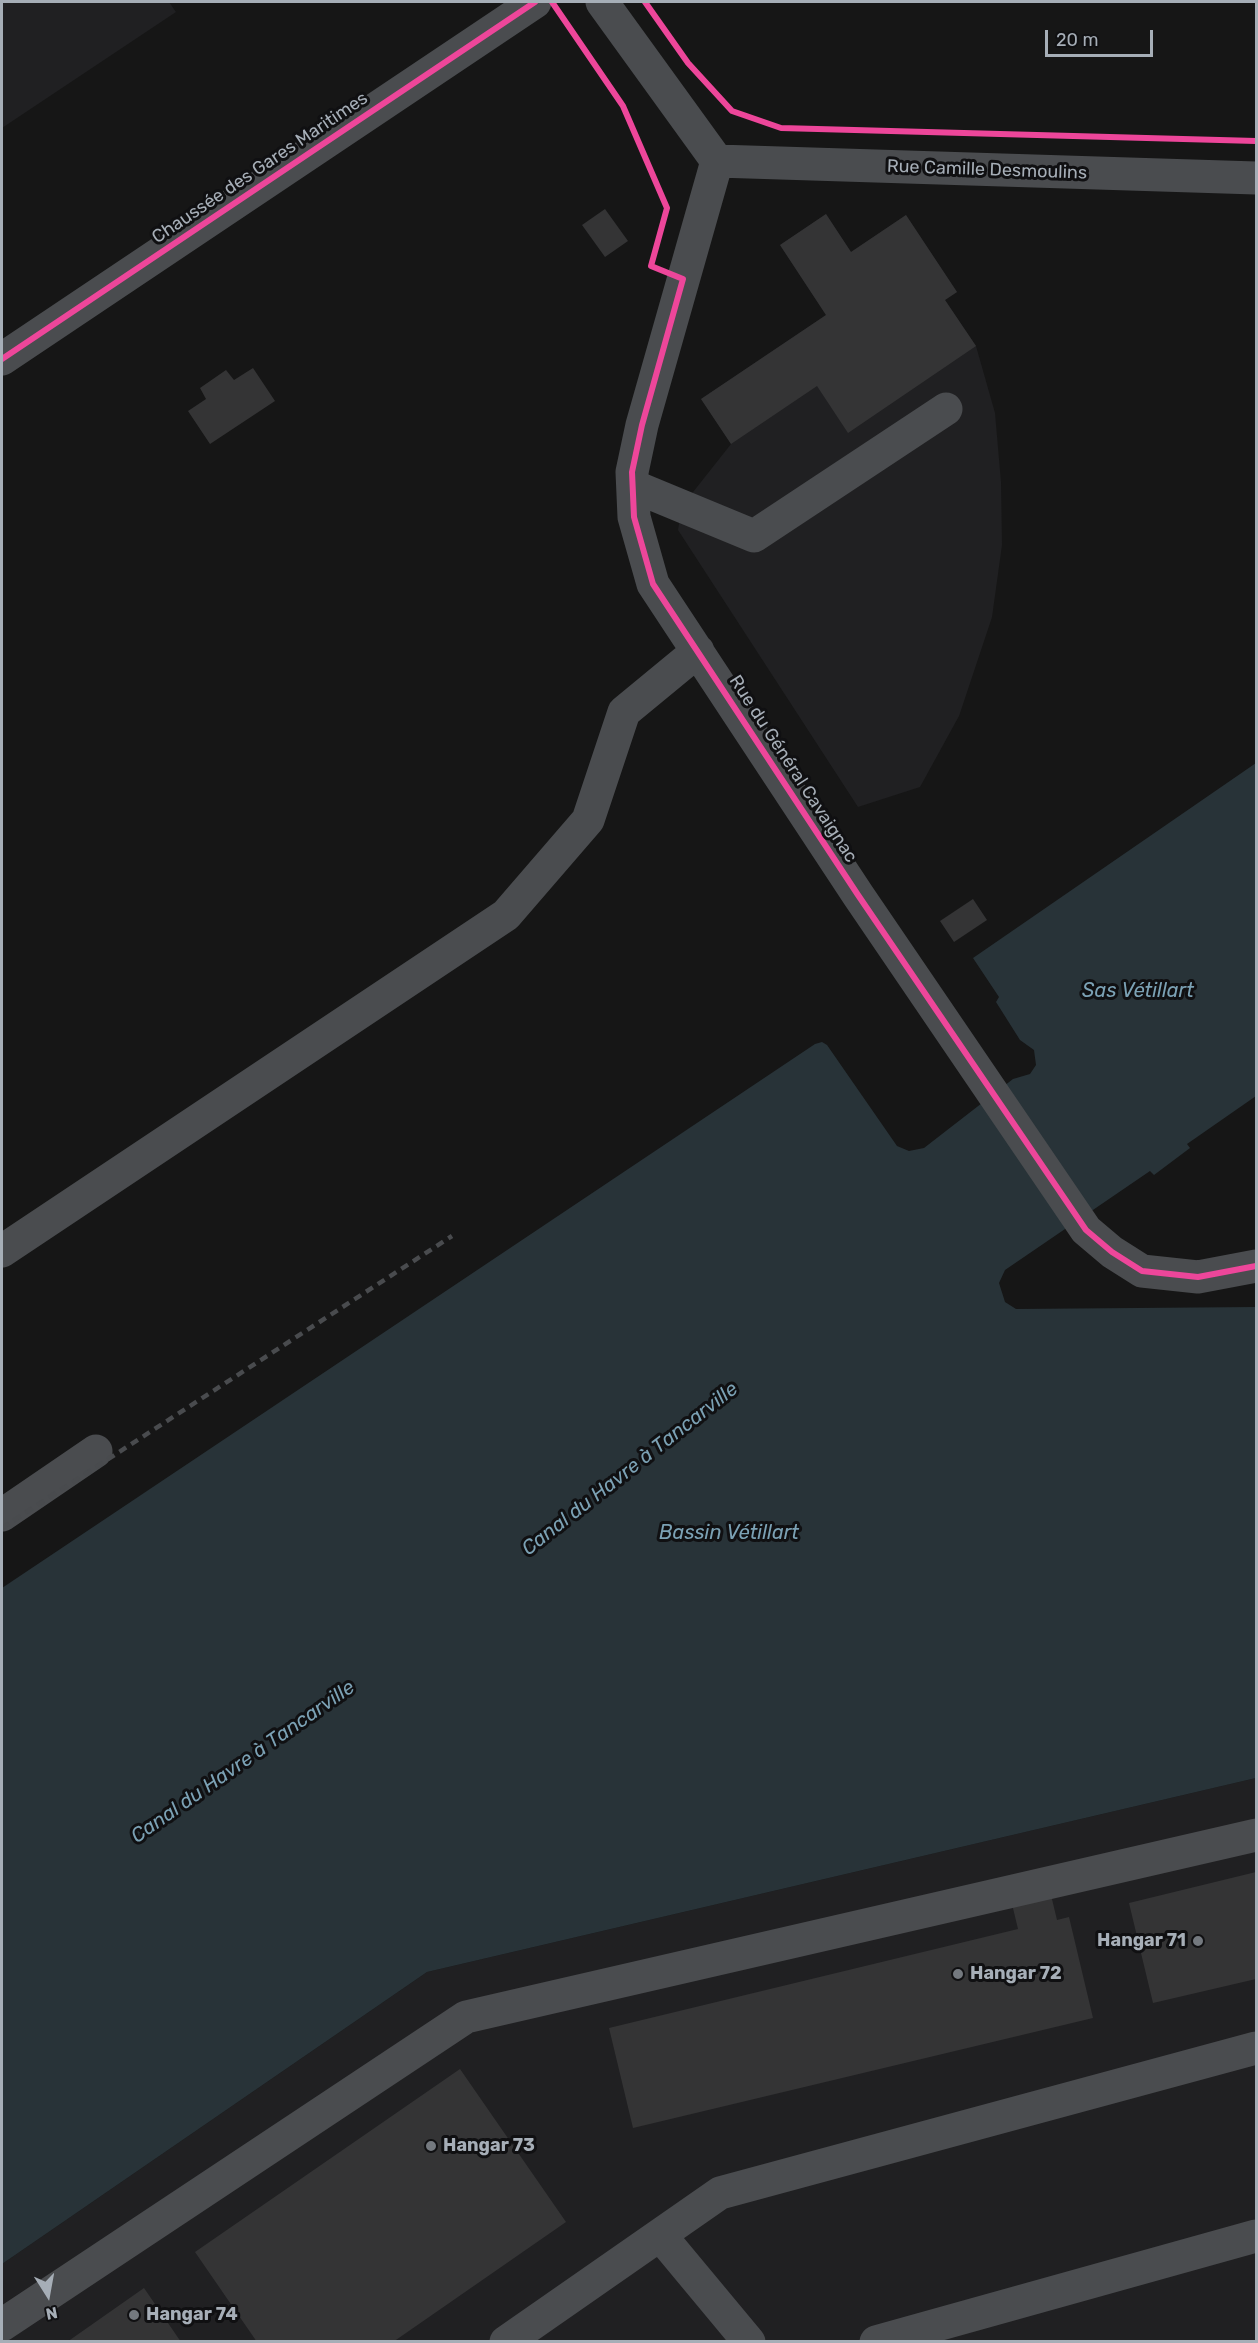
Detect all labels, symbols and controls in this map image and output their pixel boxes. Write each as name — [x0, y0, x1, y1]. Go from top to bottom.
scale bar — [1048, 18, 1156, 56]
text: 20 m — [1056, 29, 1098, 51]
street label: Chaussée des Gares Maritimes — [148, 88, 372, 248]
street label: Rue Camille Desmoulins — [887, 156, 1087, 184]
street label: Rue du Général Cavaignac — [724, 671, 862, 867]
water label: Sas Vétillart — [1082, 979, 1194, 1003]
water label: Canal du Havre à Tancarville — [517, 1377, 743, 1561]
water label: Bassin Vétillart — [659, 1521, 799, 1545]
water label: Canal du Havre à Tancarville — [127, 1675, 359, 1849]
place label: Hangar 71 — [1097, 1930, 1186, 1952]
marker: Hangar 71 — [1191, 1934, 1205, 1948]
place label: Hangar 72 — [970, 1963, 1062, 1985]
marker: Hangar 72 — [951, 1967, 965, 1981]
place label: Hangar 73 — [443, 2135, 535, 2157]
marker: Hangar 73 — [424, 2139, 438, 2153]
north arrow — [18, 2265, 78, 2325]
text: N — [44, 2303, 59, 2324]
place label: Hangar 74 — [146, 2304, 238, 2326]
marker: Hangar 74 — [127, 2308, 141, 2322]

